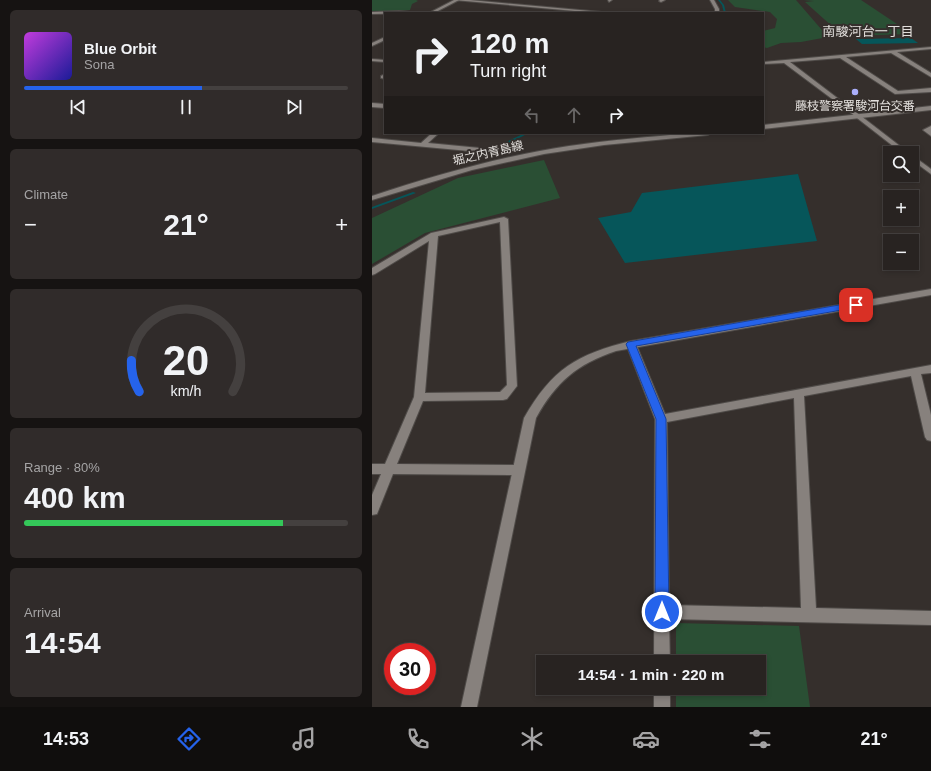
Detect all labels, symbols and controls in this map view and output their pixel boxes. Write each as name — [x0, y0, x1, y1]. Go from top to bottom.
district label: 南駿河台一丁目 — [822, 24, 914, 39]
icon: right — [404, 28, 456, 80]
text: 120 m — [470, 28, 549, 59]
text: Blue Orbit — [84, 40, 157, 57]
text: Sona — [84, 57, 114, 72]
text: Turn right — [470, 61, 546, 81]
marker: 藤枝警察署駿河台交番 — [850, 87, 860, 97]
icon: previous — [67, 96, 89, 118]
icon: pause — [175, 96, 197, 118]
icon: next — [283, 96, 305, 118]
place label: 藤枝警察署駿河台交番 — [795, 99, 915, 113]
icon: left — [521, 104, 543, 126]
icon: ahead — [563, 104, 585, 126]
icon: right — [605, 104, 627, 126]
street label: 堀之内青島線 — [451, 138, 525, 168]
map controls — [883, 146, 919, 270]
button: search — [883, 146, 919, 182]
text: Climate — [24, 187, 68, 202]
button: + — [883, 190, 919, 226]
text: 21° — [163, 208, 209, 241]
text: − — [24, 212, 37, 237]
text: + — [335, 212, 348, 237]
button: − — [883, 234, 919, 270]
pin — [839, 288, 873, 322]
icon: arrive — [845, 294, 867, 316]
text: 20 — [163, 336, 209, 383]
text: km/h — [171, 382, 202, 398]
text: Range · 80% — [24, 460, 100, 475]
text: 400 km — [24, 481, 126, 514]
position arrow — [641, 591, 683, 633]
text: Arrival — [24, 605, 61, 620]
text: 14:54 — [24, 626, 101, 659]
speed limit sign: 30 — [384, 643, 436, 695]
text: 14:54 · 1 min · 220 m — [578, 666, 724, 683]
icon: directions — [175, 725, 203, 753]
icon: music — [290, 725, 318, 753]
icon: phone — [404, 725, 432, 753]
icon: climate — [518, 725, 546, 753]
icon: car — [632, 725, 660, 753]
icon: filters — [746, 725, 774, 753]
text: 14:53 — [43, 729, 89, 749]
text: 21° — [861, 729, 888, 749]

